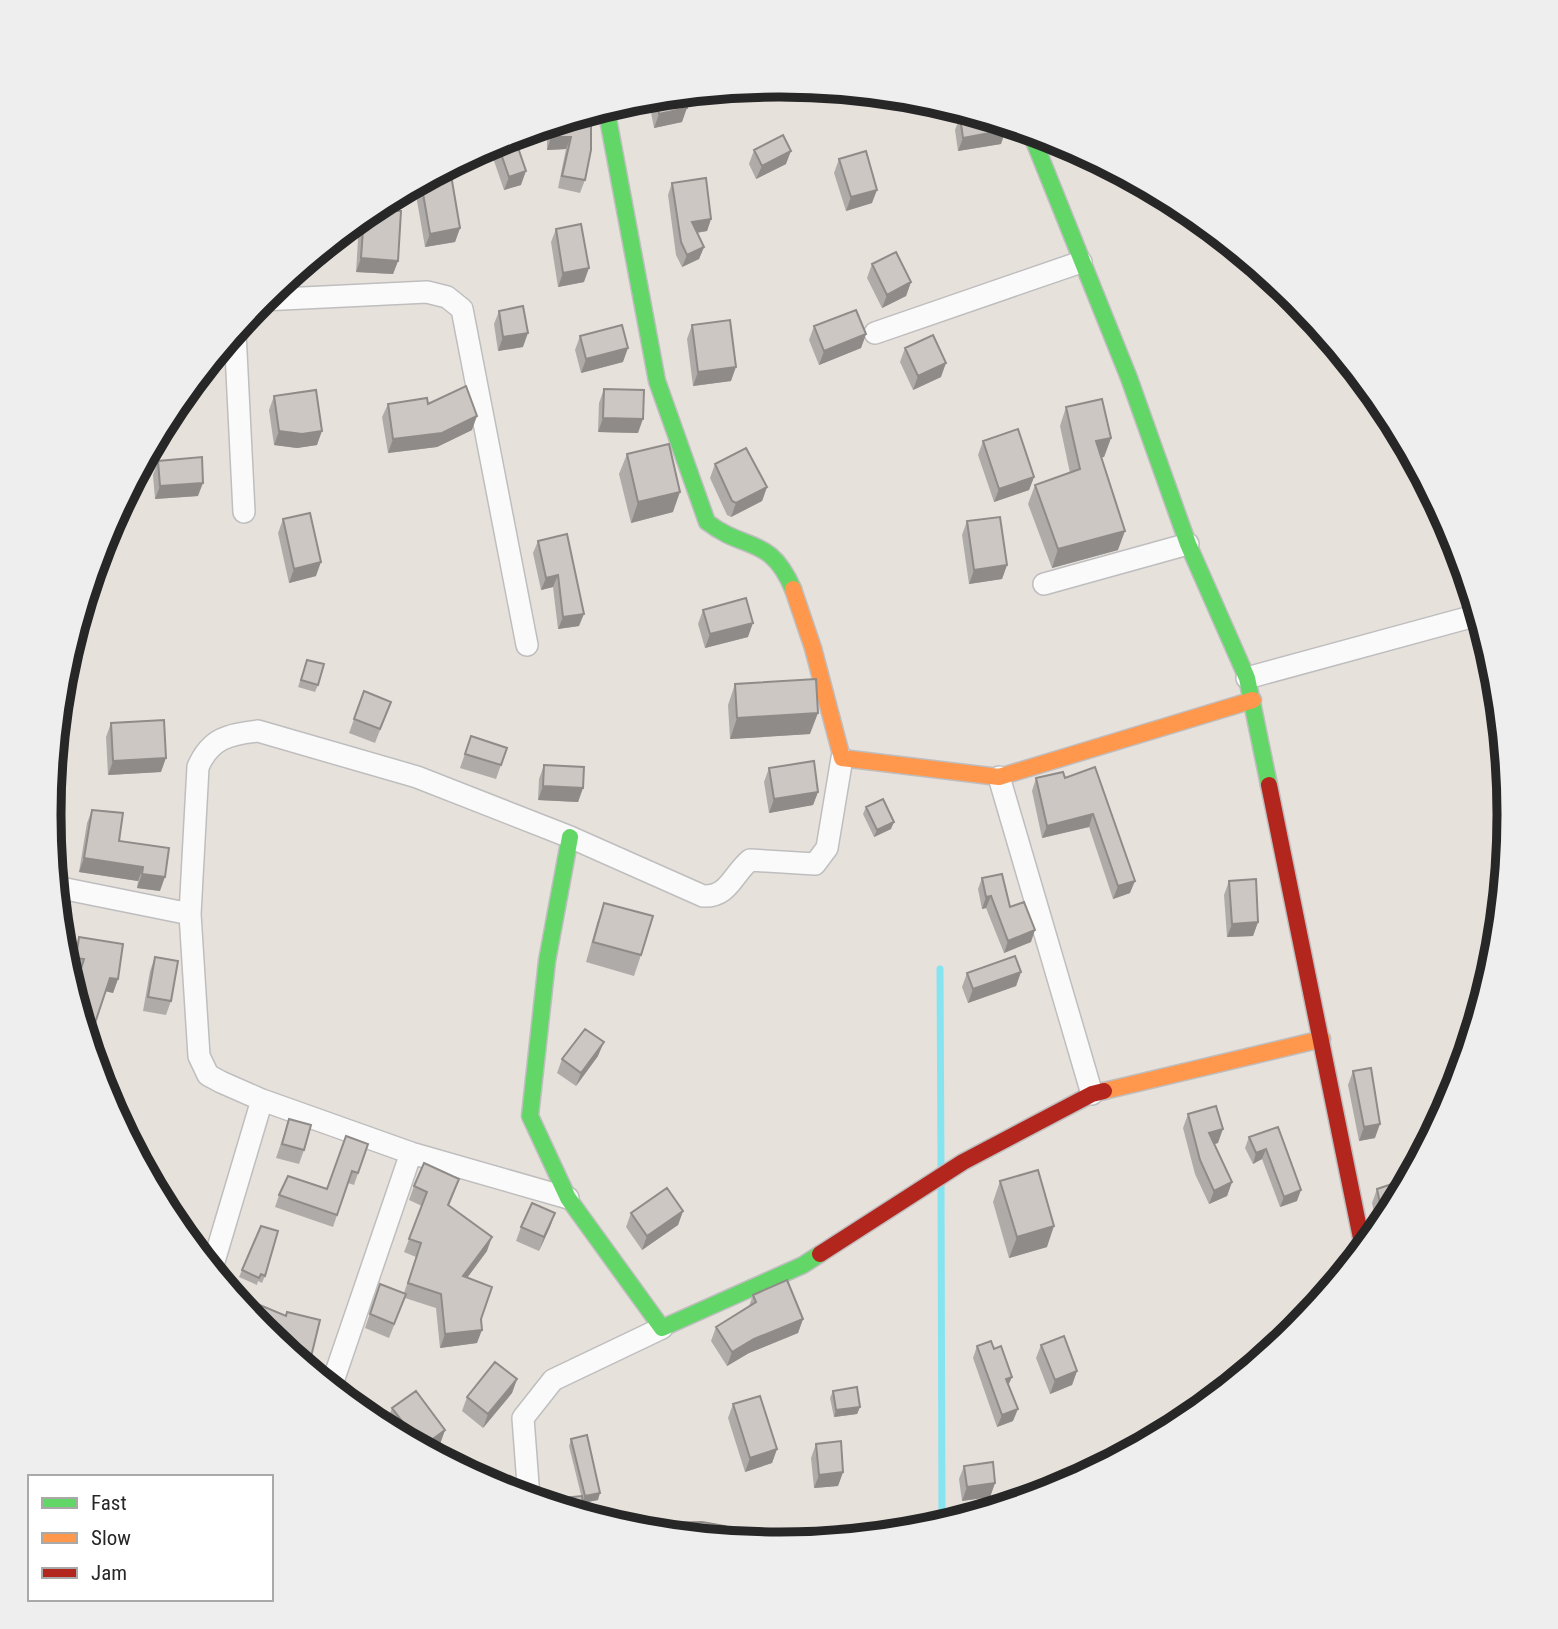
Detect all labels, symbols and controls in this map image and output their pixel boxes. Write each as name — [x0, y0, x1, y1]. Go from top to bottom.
legend — [28, 1475, 273, 1601]
text: Fast — [91, 1491, 127, 1515]
text: Slow — [91, 1526, 131, 1550]
text: Jam — [91, 1561, 127, 1585]

